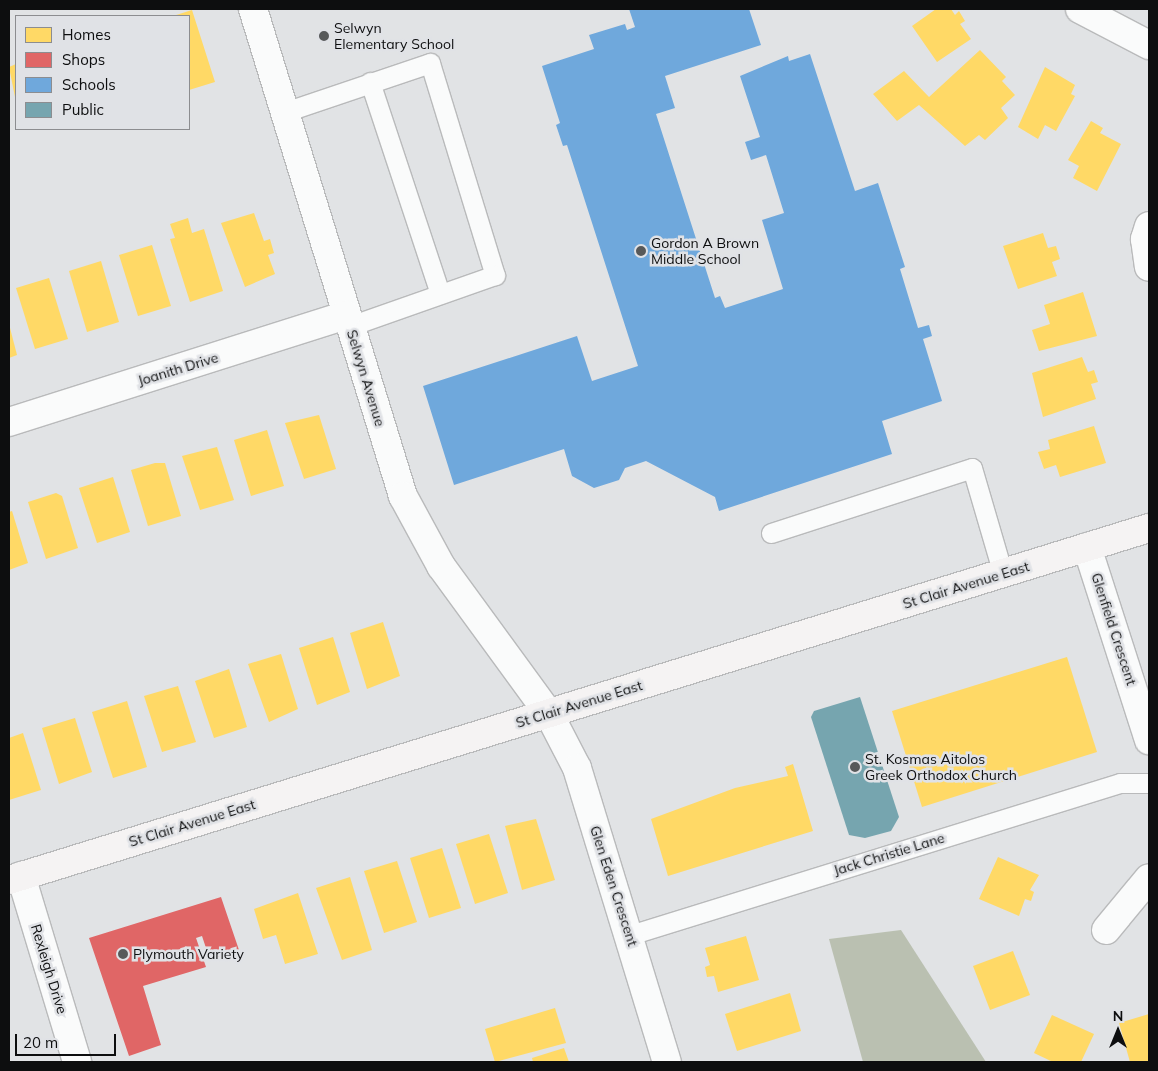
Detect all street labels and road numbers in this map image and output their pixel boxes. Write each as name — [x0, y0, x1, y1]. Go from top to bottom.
street label: Selwyn Avenue — [343, 328, 389, 428]
street label: Joanith Drive — [136, 349, 220, 389]
street label: St Clair Avenue East — [901, 558, 1031, 612]
street label: Glenfield Crescent — [1088, 571, 1140, 687]
street label: St Clair Avenue East — [514, 677, 644, 731]
street label: St Clair Avenue East — [127, 796, 257, 850]
street label: Glen Eden Crescent — [587, 824, 641, 948]
street label: Jack Christie Lane — [831, 829, 947, 879]
street label: Rexleigh Drive — [27, 922, 71, 1016]

